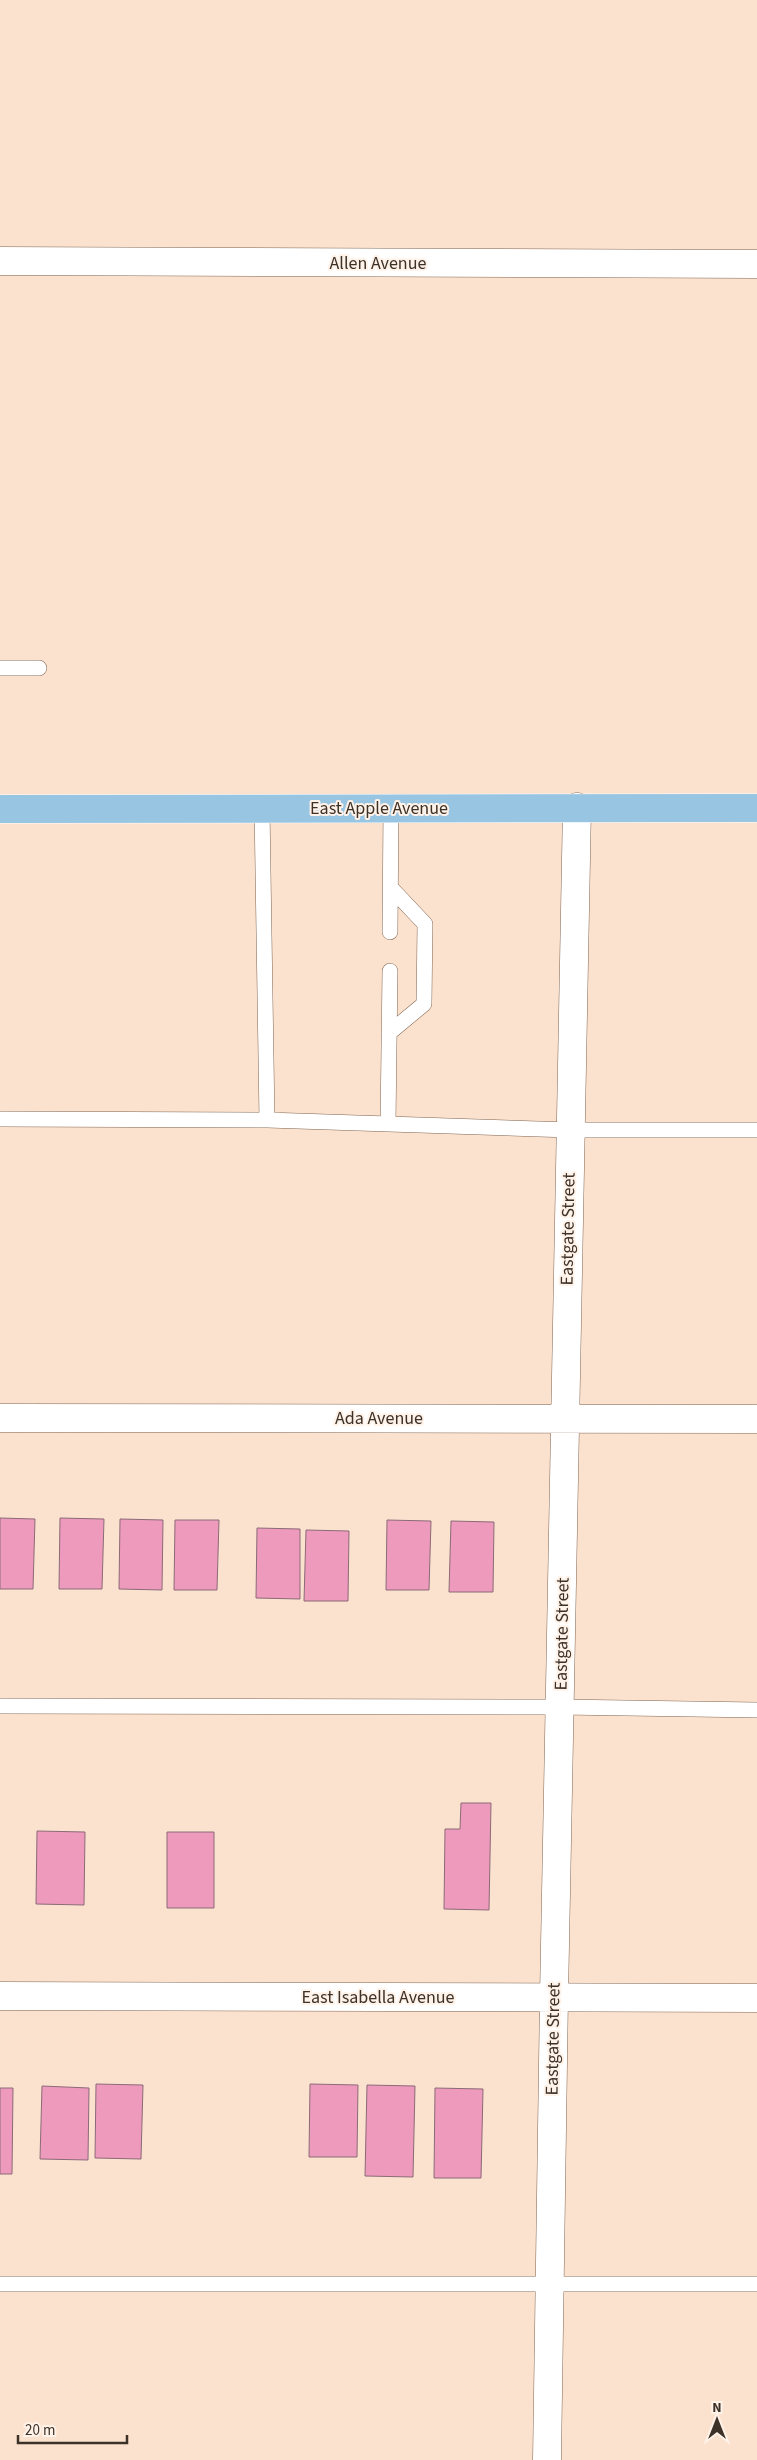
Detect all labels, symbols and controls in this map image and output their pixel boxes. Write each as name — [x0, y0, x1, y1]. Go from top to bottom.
street label: Allen Avenue — [330, 251, 426, 276]
street label: East Apple Avenue — [310, 796, 448, 821]
street label: Eastgate Street — [555, 1172, 581, 1286]
street label: Ada Avenue — [335, 1406, 423, 1431]
street label: Eastgate Street — [549, 1577, 575, 1691]
street label: Eastgate Street — [540, 1982, 566, 2096]
street label: East Isabella Avenue — [302, 1985, 455, 2010]
north arrow — [692, 2395, 742, 2445]
text: N — [712, 2398, 722, 2418]
scale bar — [18, 2412, 126, 2444]
text: 20 m — [25, 2420, 55, 2441]

